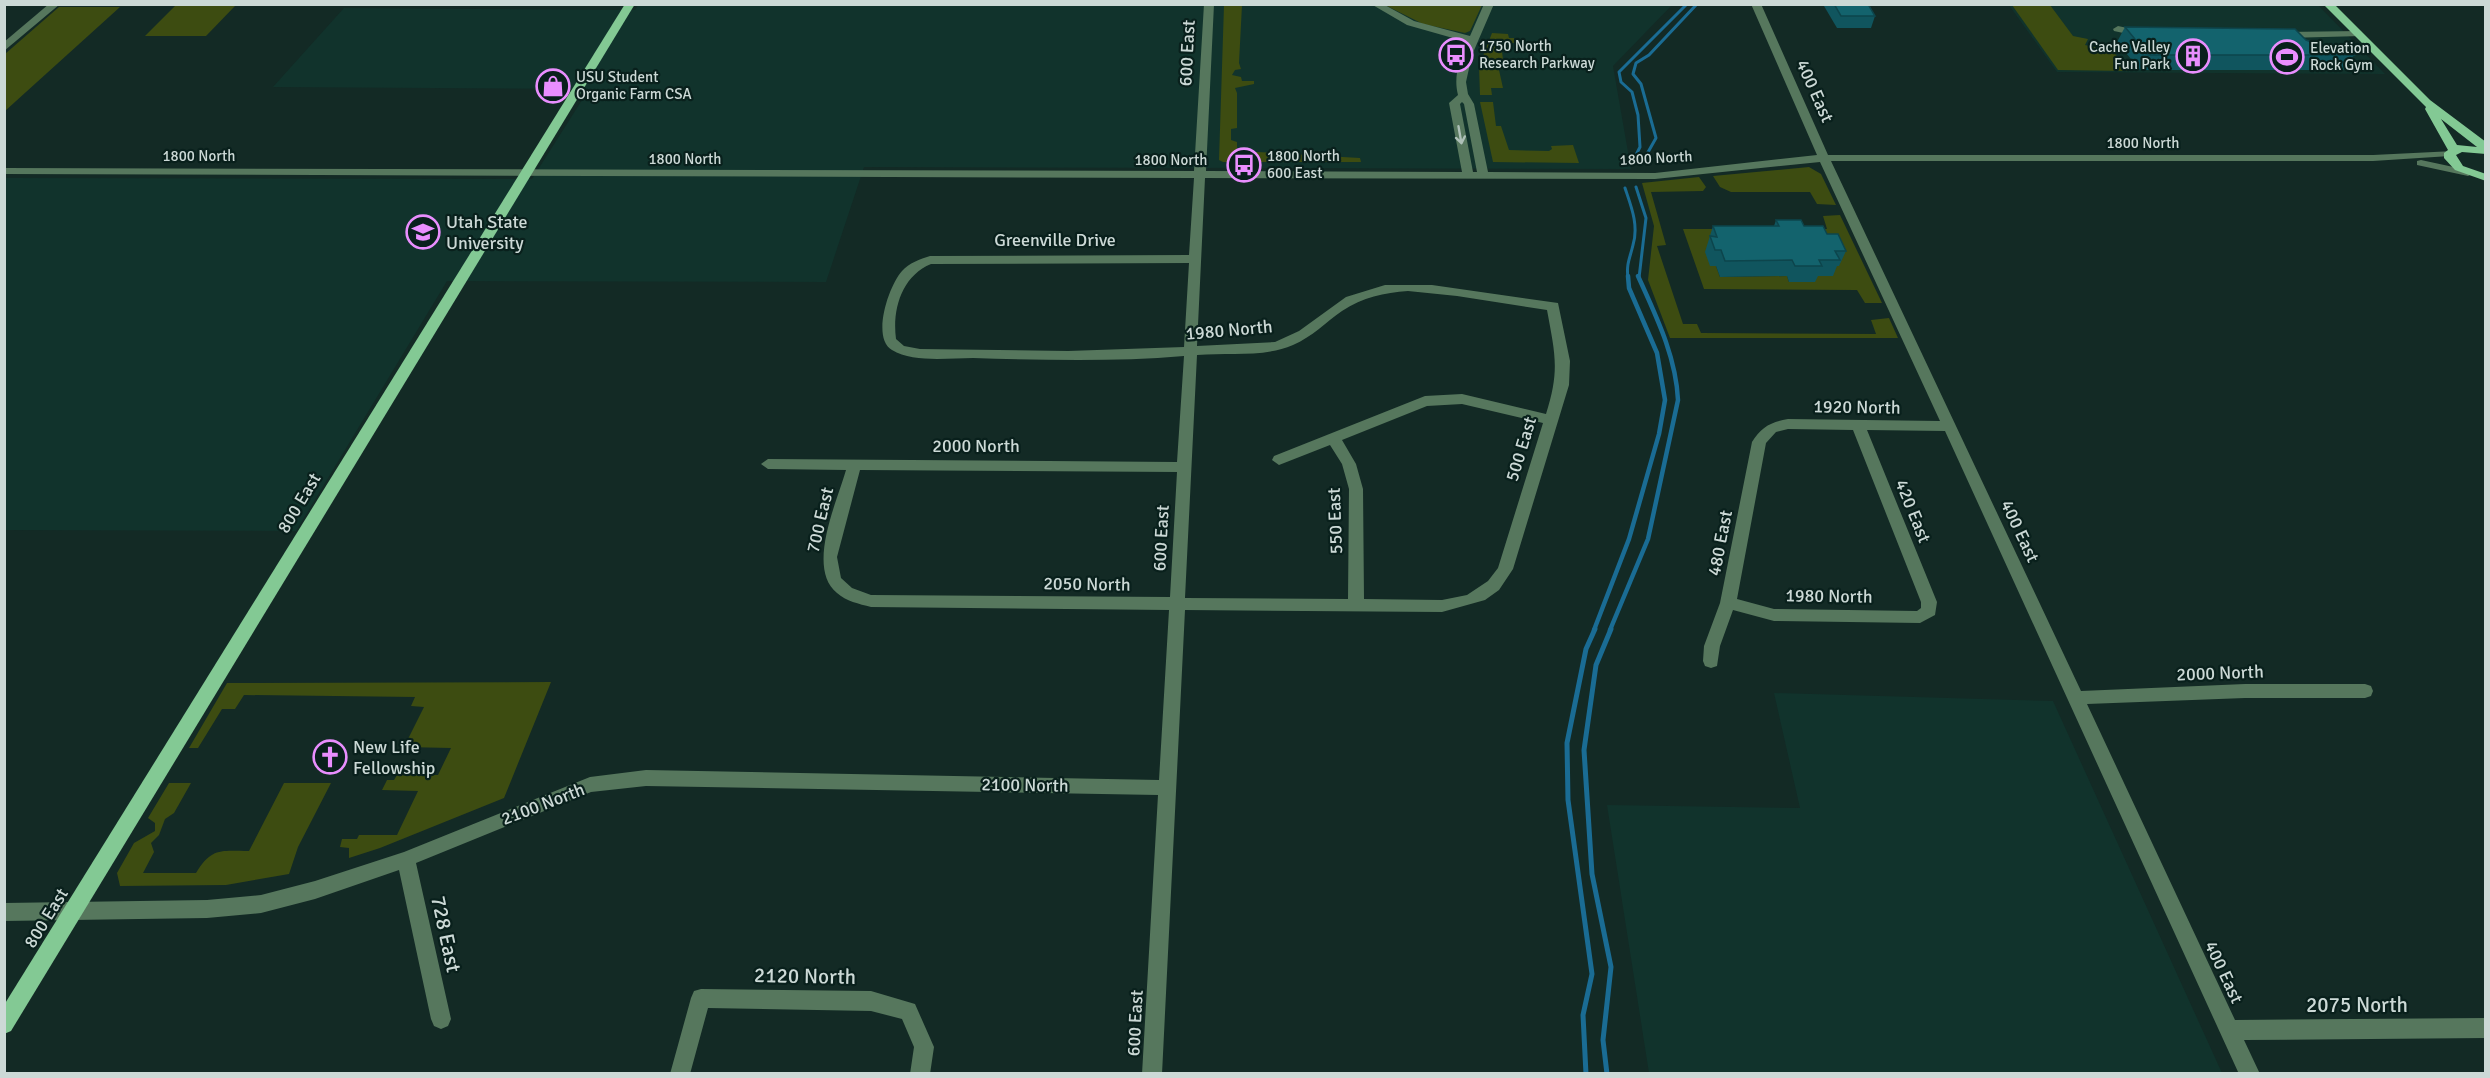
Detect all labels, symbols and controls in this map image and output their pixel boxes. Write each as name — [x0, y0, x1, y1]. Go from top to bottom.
street label: 600 East — [1174, 19, 1200, 87]
bus stop icon: 1750 North Research Parkway — [1438, 37, 1474, 73]
place label: 1750 North Research Parkway — [1479, 37, 1595, 72]
place label: Cache Valley Fun Park — [2089, 38, 2170, 73]
building icon: Cache Valley Fun Park — [2175, 38, 2211, 74]
sports icon: Elevation Rock Gym — [2269, 39, 2305, 75]
place label: Elevation Rock Gym — [2310, 39, 2373, 74]
street label: 400 East — [1791, 56, 1839, 126]
shop icon: USU Student Organic Farm CSA — [535, 68, 571, 104]
place label: USU Student Organic Farm CSA — [576, 68, 692, 103]
one-way arrow — [1455, 124, 1466, 144]
street label: 1800 North — [2107, 134, 2179, 152]
street label: 1800 North — [163, 147, 235, 165]
bus stop icon: 1800 North 600 East — [1226, 147, 1262, 183]
place label: 1800 North 600 East — [1267, 147, 1340, 182]
street label: 1800 North — [1619, 147, 1693, 169]
street label: 1800 North — [649, 150, 721, 168]
street label: 1800 North — [1135, 151, 1207, 169]
place label: Utah State University — [446, 211, 528, 254]
school or university icon: Utah State University — [405, 214, 441, 250]
street label: Greenville Drive — [994, 229, 1116, 251]
street label: 1980 North — [1184, 315, 1274, 345]
street label: 1920 North — [1813, 395, 1901, 419]
street label: 500 East — [1501, 414, 1541, 484]
street label: 2000 North — [932, 435, 1020, 457]
street label: 800 East — [272, 469, 326, 537]
street label: 420 East — [1890, 476, 1936, 546]
street label: 700 East — [802, 485, 838, 555]
street label: 550 East — [1323, 487, 1347, 555]
street label: 400 East — [1996, 496, 2044, 566]
street label: 600 East — [1148, 504, 1174, 572]
street label: 480 East — [1703, 508, 1737, 578]
street label: 2050 North — [1043, 572, 1131, 596]
street label: 1980 North — [1785, 584, 1873, 608]
street label: 2000 North — [2176, 660, 2264, 686]
place label: New Life Fellowship — [353, 736, 435, 779]
church icon: New Life Fellowship — [312, 739, 348, 775]
street label: 2100 North — [981, 773, 1069, 797]
street label: 2100 North — [498, 778, 588, 830]
street label: 800 East — [19, 884, 73, 952]
street label: 728 East — [425, 893, 467, 975]
street label: 400 East — [2200, 937, 2248, 1007]
street label: 2120 North — [754, 962, 856, 990]
street label: 600 East — [1122, 989, 1148, 1057]
street label: 2075 North — [2306, 992, 2408, 1018]

